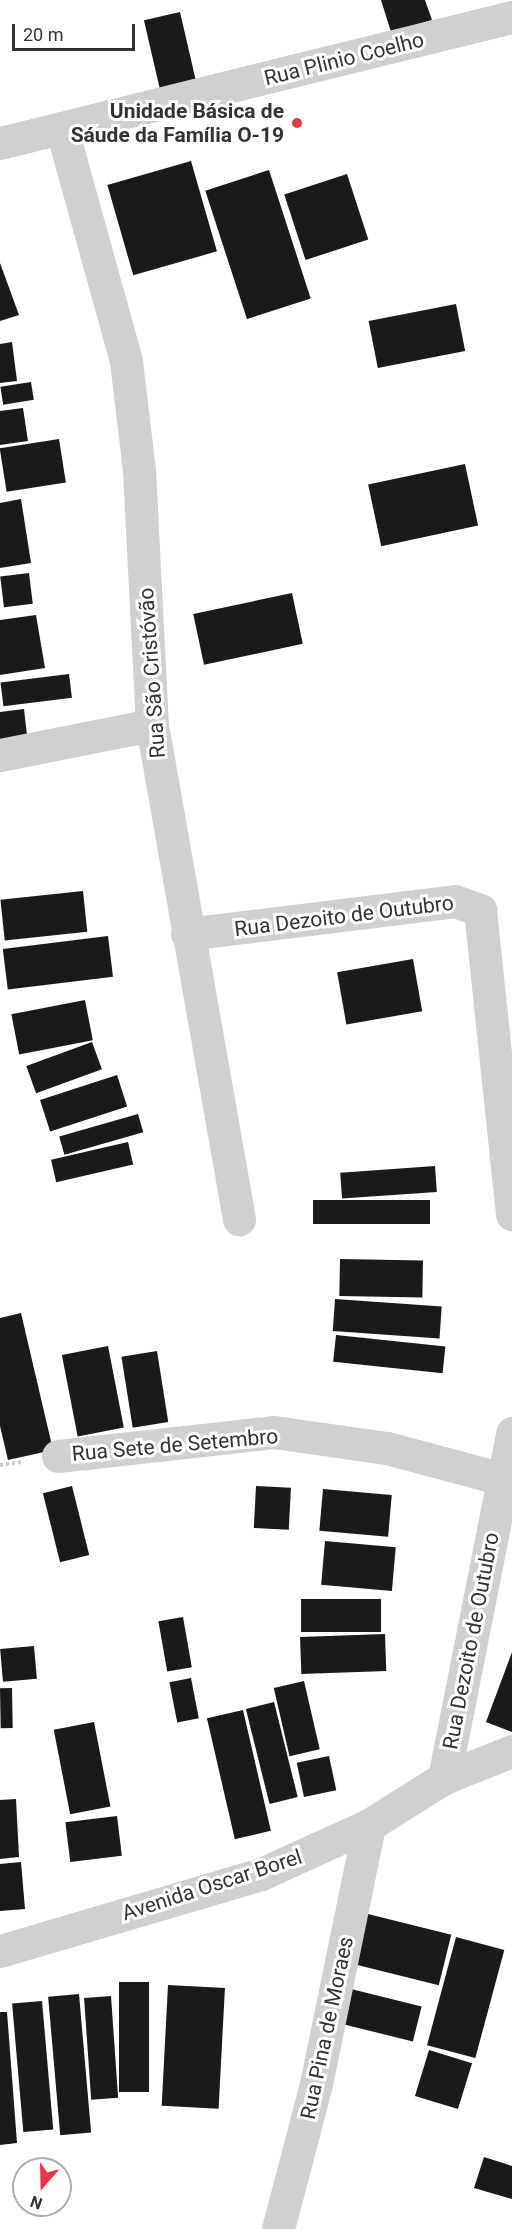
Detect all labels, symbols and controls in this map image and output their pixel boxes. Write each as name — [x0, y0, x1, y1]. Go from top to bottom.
scale bar — [15, 12, 138, 50]
text: 20 m — [23, 24, 63, 45]
street label: Rua Plinio Coelho — [261, 27, 427, 91]
place label: Unidade Básica de Sáude da Família O-19 — [71, 98, 284, 148]
marker: Unidade Básica de Sáude da Família O-19 — [288, 114, 306, 132]
street label: Rua São Cristóvão — [133, 587, 171, 759]
street label: Rua Dezoito de Outubro — [233, 890, 455, 942]
street label: Rua Sete de Setembro — [71, 1423, 279, 1467]
street label: Rua Dezoito de Outubro — [438, 1530, 504, 1752]
street label: Avenida Oscar Borel — [119, 1844, 305, 1926]
street label: Rua Pina de Moraes — [295, 1934, 359, 2122]
north arrow — [12, 2157, 72, 2217]
text: N — [28, 2192, 45, 2213]

